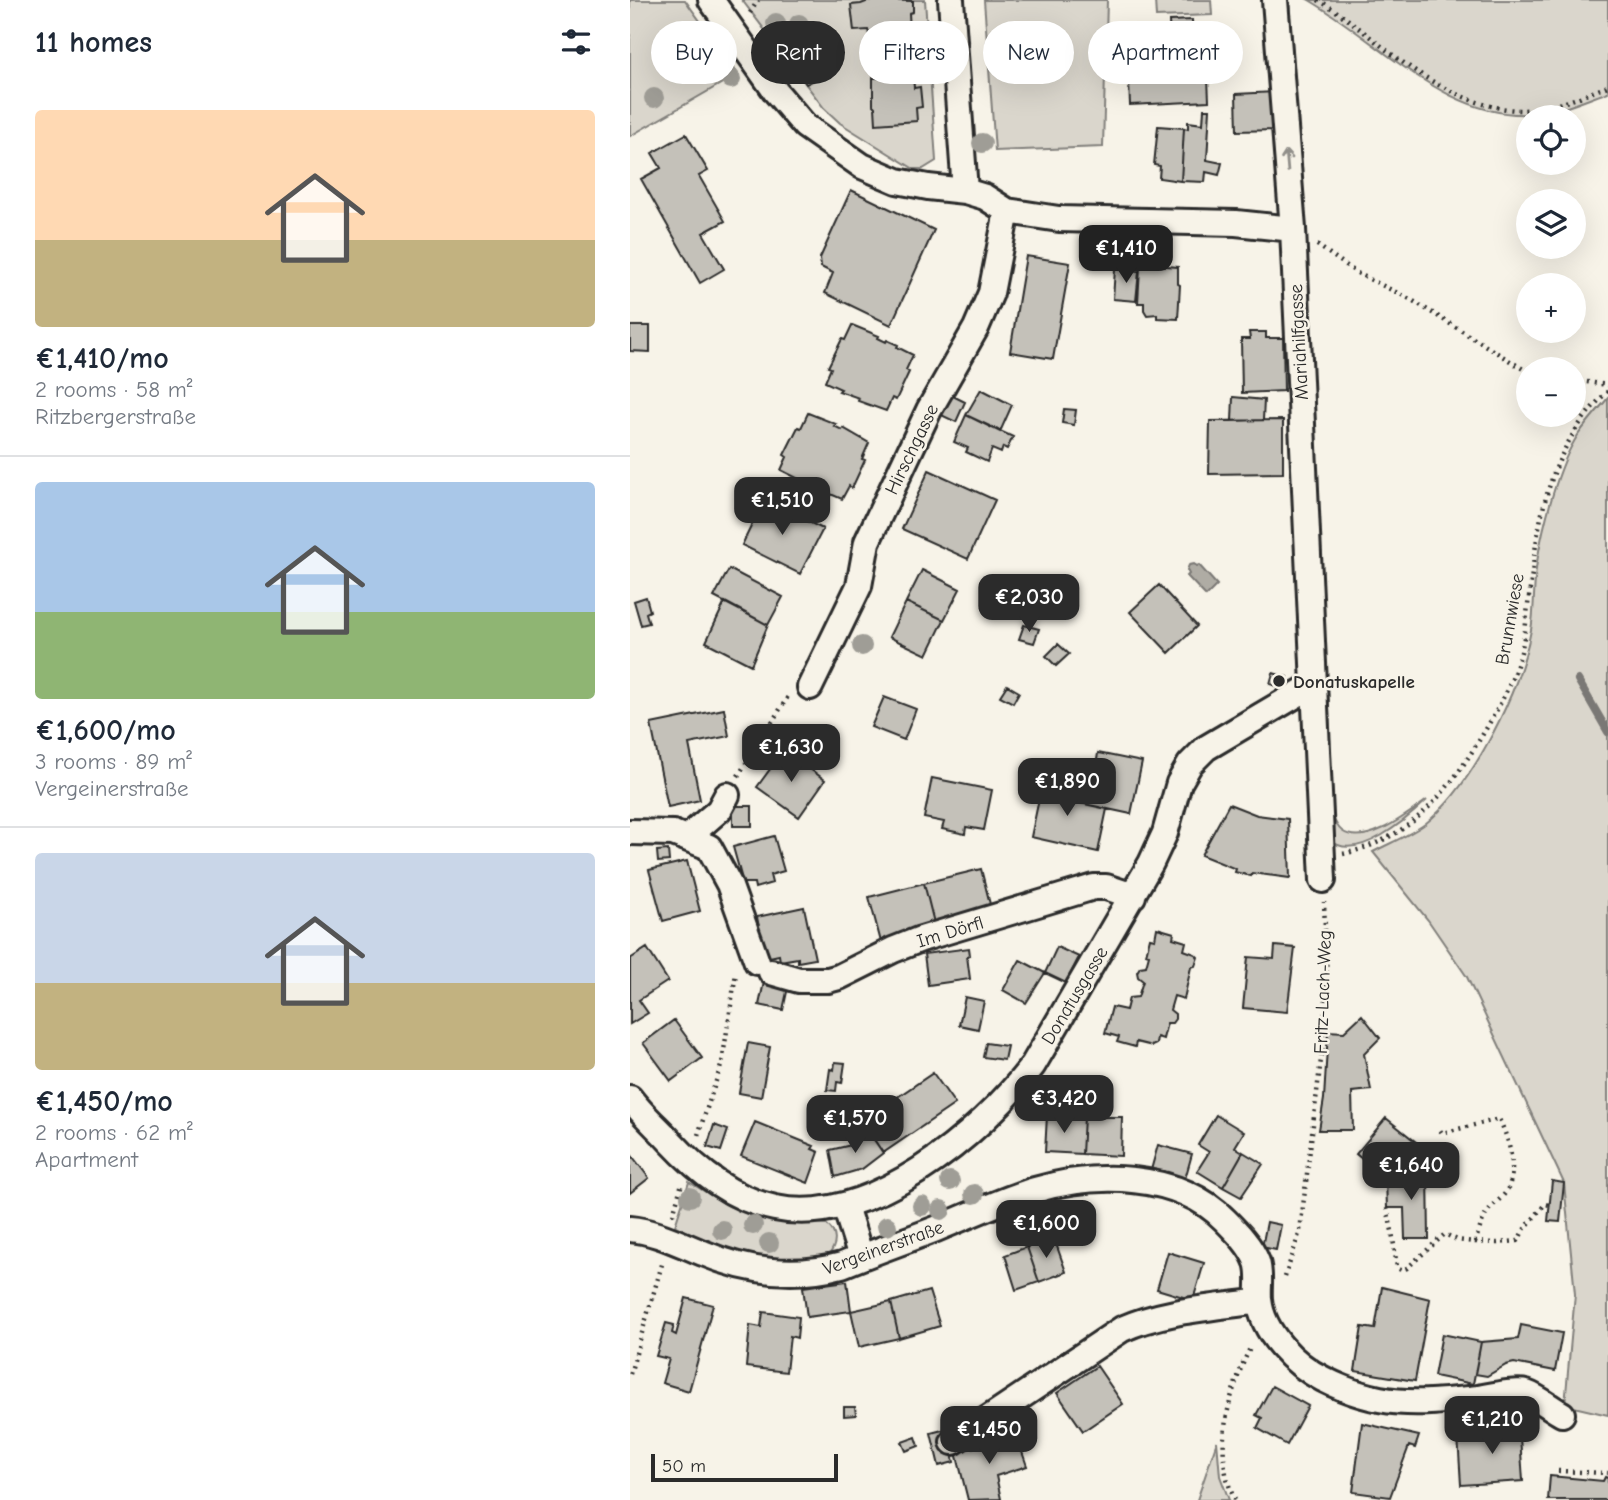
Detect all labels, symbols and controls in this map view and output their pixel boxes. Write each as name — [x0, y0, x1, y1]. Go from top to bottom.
chip: Buy — [651, 21, 737, 84]
chip: Rent — [751, 21, 845, 84]
chip: Filters — [859, 21, 969, 84]
chip: New — [983, 21, 1074, 84]
chip: Apartment — [1088, 21, 1243, 84]
icon: filters — [557, 23, 595, 61]
text: 11 homes — [35, 25, 152, 60]
map controls — [1516, 105, 1586, 427]
button: locate — [1516, 105, 1586, 175]
one-way arrow — [1280, 150, 1293, 173]
icon: home — [252, 155, 378, 281]
button: layers — [1516, 189, 1586, 259]
pin: €1,410 — [1069, 226, 1183, 285]
text: €1,410 — [1095, 234, 1157, 261]
button: + — [1516, 273, 1586, 343]
street label: Mariahilfgasse — [1285, 283, 1313, 401]
text: €1,410/mo — [35, 341, 169, 376]
button: − — [1516, 357, 1586, 427]
text: 2 rooms · 58 m² — [35, 376, 193, 403]
street label: Hirschgasse — [881, 401, 943, 498]
text: Ritzbergerstraße — [35, 403, 196, 430]
pin: €1,510 — [725, 477, 839, 537]
text: €1,510 — [750, 486, 814, 513]
icon: home — [252, 527, 378, 653]
street label: Brunnwiese — [1491, 572, 1529, 667]
pin: €2,030 — [972, 574, 1086, 634]
text: €2,030 — [994, 583, 1064, 610]
place label: Donatuskapelle — [1293, 671, 1415, 693]
marker: Donatuskapelle — [1271, 673, 1287, 689]
text: €1,600/mo — [35, 713, 176, 748]
pin: €1,630 — [734, 724, 848, 784]
text: €1,630 — [758, 733, 824, 760]
text: 3 rooms · 89 m² — [35, 748, 192, 775]
pin: €1,890 — [1010, 758, 1124, 818]
text: €1,890 — [1034, 767, 1100, 794]
text: Vergeinerstraße — [35, 775, 189, 802]
icon: home — [252, 898, 378, 1024]
street label: Im Dörfl — [914, 911, 986, 952]
street label: Fritz-Lach-Weg — [1310, 930, 1336, 1055]
street label: Donatusgasse — [1037, 943, 1113, 1049]
pin: €3,420 — [1007, 1076, 1121, 1135]
text: €1,450/mo — [35, 1084, 173, 1119]
text: €3,420 — [1031, 1084, 1097, 1111]
pin: €1,570 — [798, 1096, 912, 1155]
text: €1,570 — [823, 1104, 888, 1131]
text: 2 rooms · 62 m² — [35, 1119, 193, 1146]
pin: €1,640 — [1354, 1142, 1468, 1202]
text: Apartment — [35, 1146, 138, 1173]
text: €1,640 — [1378, 1151, 1444, 1178]
pin: €1,600 — [989, 1200, 1103, 1260]
text: €1,600 — [1012, 1209, 1080, 1236]
street label: Vergeinerstraße — [820, 1216, 947, 1280]
pin: €1,210 — [1435, 1396, 1549, 1456]
text: €1,210 — [1461, 1405, 1523, 1432]
pin: €1,450 — [932, 1406, 1046, 1466]
text: €1,450 — [956, 1415, 1022, 1442]
scale bar — [651, 1451, 838, 1483]
text: 50 m — [662, 1455, 706, 1477]

